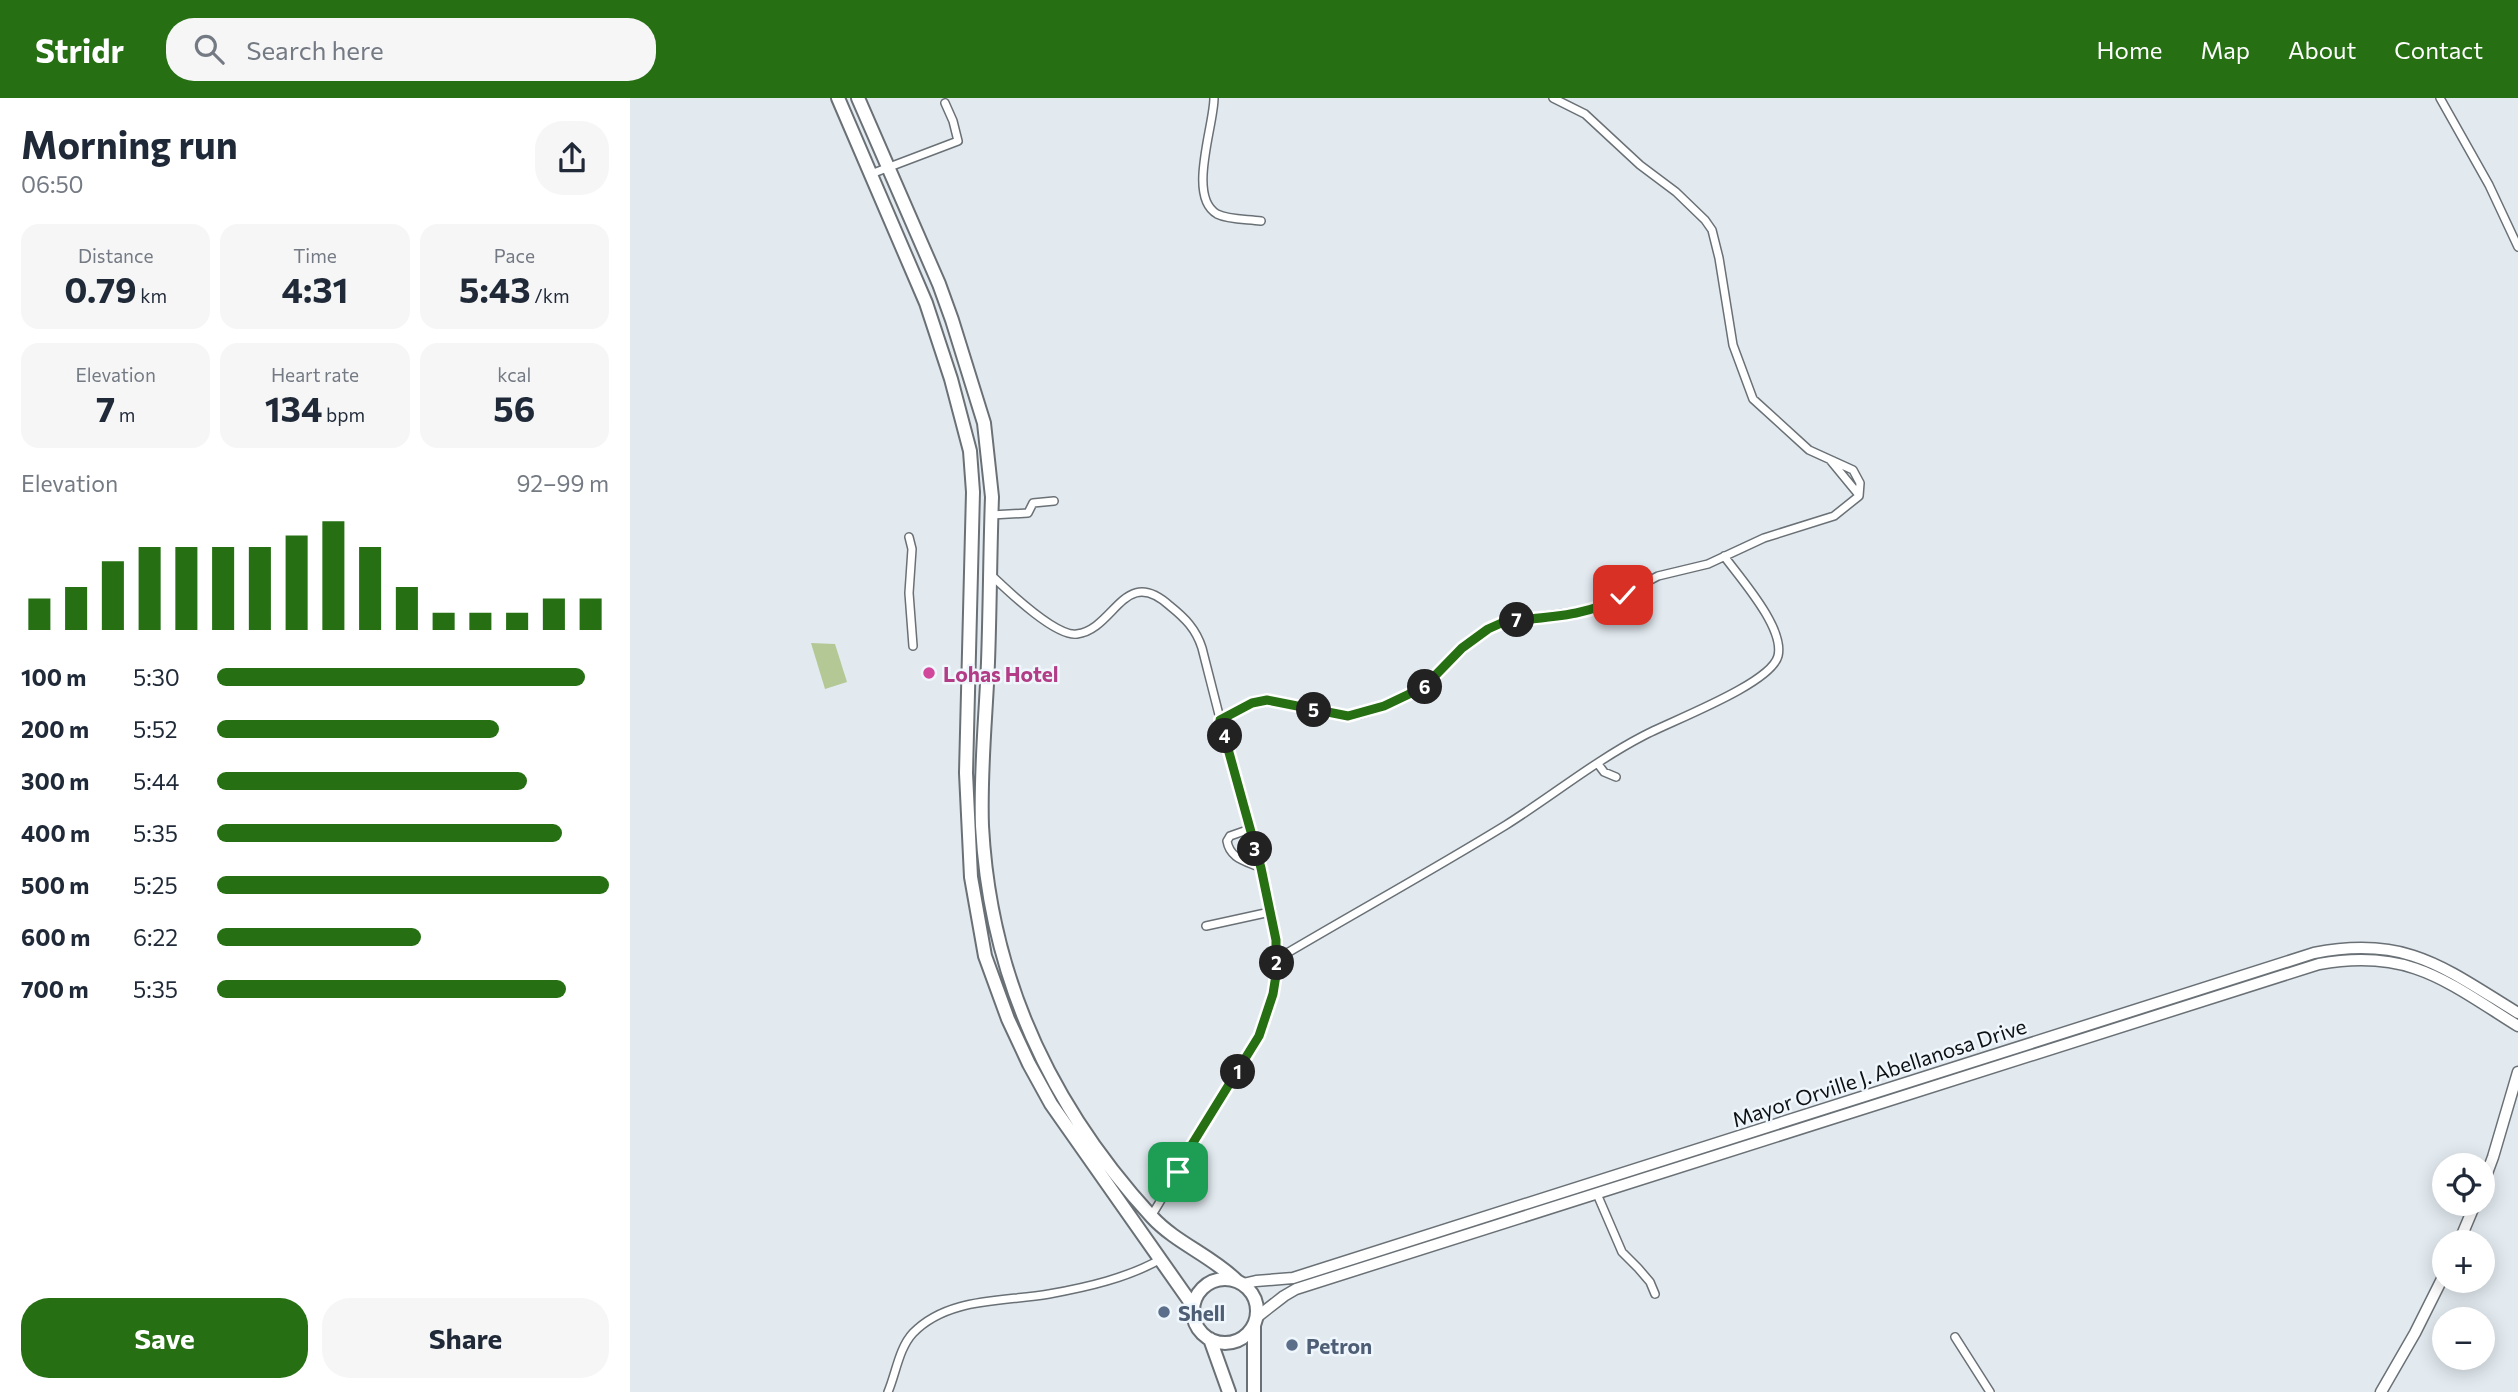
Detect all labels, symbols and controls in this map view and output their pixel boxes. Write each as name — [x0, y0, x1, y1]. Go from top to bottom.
search box — [166, 18, 656, 81]
text: Stridr — [35, 29, 124, 70]
icon: search — [190, 30, 228, 68]
text: Search here — [246, 34, 384, 65]
text: Home — [2097, 35, 2163, 64]
text: Map — [2201, 35, 2250, 64]
text: About — [2288, 35, 2356, 64]
text: Contact — [2394, 35, 2483, 64]
text: Morning run — [21, 120, 238, 167]
button: share — [535, 121, 609, 195]
text: 06:50 — [21, 170, 84, 198]
text: Distance — [78, 244, 153, 267]
text: Time — [293, 244, 337, 267]
text: Pace — [494, 244, 535, 267]
text: 0.79 — [64, 267, 137, 310]
text: 4:31 — [282, 267, 348, 310]
text: 5:43 — [459, 267, 531, 310]
text: km — [137, 284, 167, 307]
text: /km — [531, 284, 570, 307]
text: Elevation — [76, 363, 156, 386]
text: Heart rate — [271, 363, 359, 386]
text: kcal — [497, 363, 531, 386]
text: 7 — [96, 386, 115, 429]
text: 134 — [265, 386, 322, 429]
text: 56 — [493, 386, 535, 429]
text: m — [115, 403, 135, 426]
text: bpm — [322, 403, 365, 426]
text: Elevation — [21, 469, 118, 497]
text: 92–99 m — [516, 469, 609, 497]
pin — [1593, 565, 1653, 625]
icon: check — [1604, 576, 1642, 614]
pin: 7 — [1500, 602, 1534, 638]
text: 7 — [1511, 608, 1522, 631]
place label: Lohas Hotel — [943, 661, 1059, 686]
text: 100 m — [21, 663, 86, 691]
text: 5:30 — [133, 663, 180, 691]
marker: Lohas Hotel — [921, 665, 937, 681]
pin: 6 — [1408, 670, 1442, 704]
text: 6 — [1419, 675, 1430, 698]
pin: 5 — [1296, 692, 1332, 728]
text: 5 — [1308, 698, 1319, 721]
text: 200 m — [21, 715, 89, 743]
text: 5:52 — [133, 715, 178, 743]
pin: 4 — [1208, 718, 1242, 754]
text: 4 — [1219, 724, 1230, 747]
text: 300 m — [21, 767, 89, 795]
text: 5:44 — [133, 767, 179, 795]
text: 400 m — [21, 819, 90, 847]
text: 5:35 — [133, 819, 178, 847]
pin: 3 — [1238, 832, 1272, 866]
text: 3 — [1249, 837, 1260, 860]
text: 500 m — [21, 871, 89, 899]
text: 5:25 — [133, 871, 178, 899]
text: 600 m — [21, 923, 90, 951]
text: 6:22 — [133, 923, 178, 951]
pin: 2 — [1260, 946, 1294, 980]
text: 2 — [1271, 951, 1282, 974]
text: 700 m — [21, 975, 89, 1003]
text: 5:35 — [133, 975, 178, 1003]
street label: Mayor Orville J. Abellanosa Drive — [1729, 1013, 2029, 1131]
pin: 1 — [1220, 1054, 1256, 1090]
text: 1 — [1233, 1060, 1242, 1083]
pin — [1148, 1142, 1208, 1202]
icon: arrive — [1159, 1153, 1197, 1191]
map controls — [2432, 1153, 2495, 1370]
button: locate — [2432, 1153, 2495, 1216]
button: + — [2432, 1230, 2495, 1293]
button: Save — [21, 1298, 308, 1378]
button: Share — [322, 1298, 609, 1378]
place label: Shell — [1178, 1300, 1225, 1325]
marker: Shell — [1156, 1304, 1172, 1320]
button: − — [2432, 1307, 2495, 1370]
place label: Petron — [1306, 1333, 1372, 1358]
marker: Petron — [1284, 1337, 1300, 1353]

